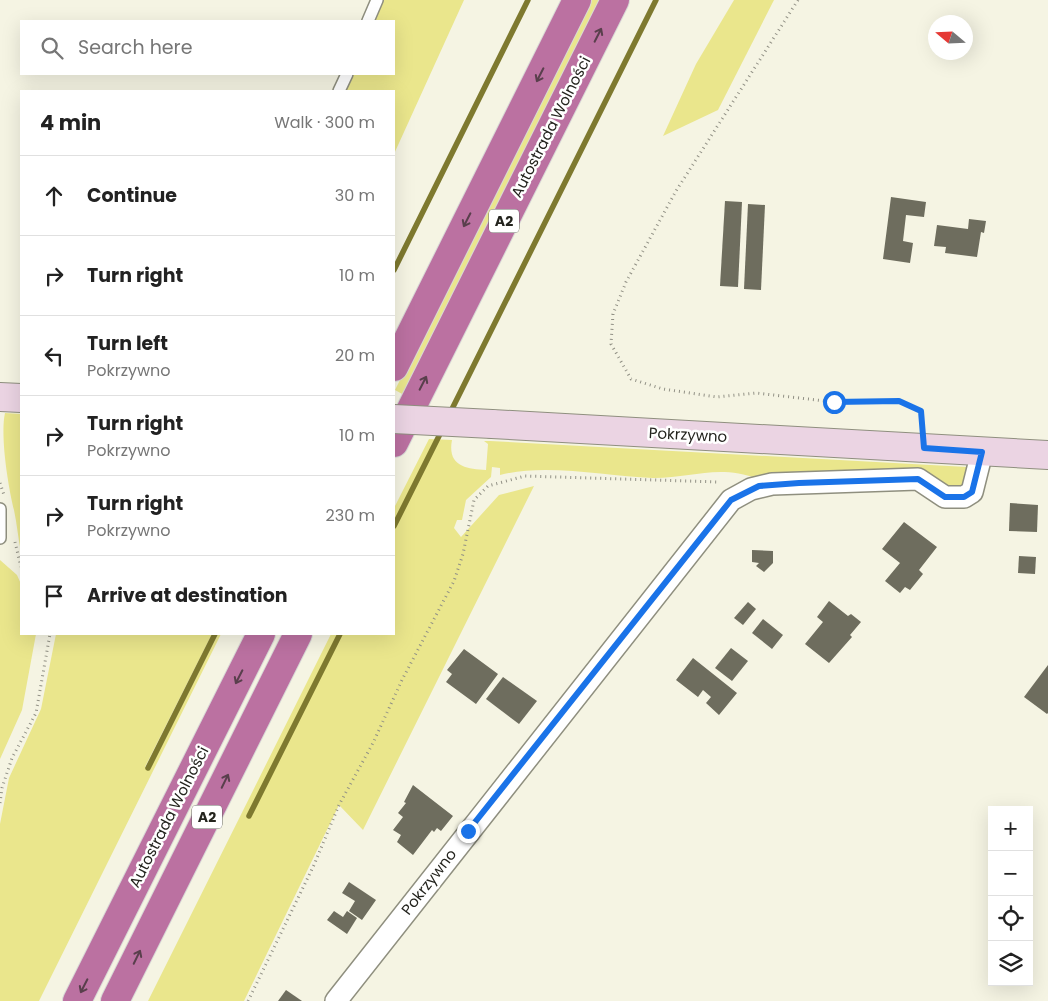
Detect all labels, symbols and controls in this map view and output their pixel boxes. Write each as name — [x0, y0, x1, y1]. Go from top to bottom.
north arrow — [928, 15, 973, 60]
search box — [20, 20, 395, 75]
one-way arrow — [593, 27, 603, 42]
icon: search — [38, 34, 66, 62]
text: Search here — [78, 34, 192, 61]
street label: Autostrada Wolności — [506, 53, 595, 201]
one-way arrow — [534, 67, 544, 82]
text: 4 min — [40, 108, 101, 137]
text: Walk · 300 m — [274, 111, 375, 134]
icon: ahead — [40, 182, 68, 210]
text: Continue — [87, 182, 177, 209]
text: 30 m — [335, 184, 375, 207]
road number: A2 — [489, 210, 519, 232]
one-way arrow — [462, 213, 472, 228]
icon: right — [40, 262, 68, 290]
text: Turn right — [87, 262, 183, 289]
text: 10 m — [339, 264, 375, 287]
text: Turn left — [87, 330, 168, 357]
icon: left — [40, 342, 68, 370]
text: 20 m — [335, 344, 375, 367]
text: Pokrzywno — [87, 359, 171, 382]
one-way arrow — [418, 376, 428, 391]
route start — [823, 391, 846, 414]
text: Turn right — [87, 410, 183, 437]
icon: right — [40, 422, 68, 450]
street label: Pokrzywno — [648, 422, 728, 447]
text: 10 m — [339, 424, 375, 447]
text: Pokrzywno — [87, 439, 171, 462]
text: Turn right — [87, 490, 183, 517]
icon: right — [40, 502, 68, 530]
text: 230 m — [326, 504, 375, 527]
text: Pokrzywno — [87, 519, 171, 542]
icon: arrive — [40, 582, 68, 610]
text: Arrive at destination — [87, 582, 288, 609]
one-way arrow — [234, 670, 244, 685]
street label: Autostrada Wolności — [124, 743, 213, 891]
one-way arrow — [220, 773, 230, 788]
road number: A2 — [192, 806, 222, 829]
map controls — [988, 806, 1033, 986]
button: + — [988, 806, 1033, 851]
route end — [457, 820, 480, 843]
street label: Pokrzywno — [396, 844, 461, 919]
button: − — [988, 851, 1033, 896]
button: locate — [988, 896, 1033, 941]
button: layers — [988, 941, 1033, 986]
one-way arrow — [132, 950, 142, 965]
one-way arrow — [79, 979, 89, 994]

